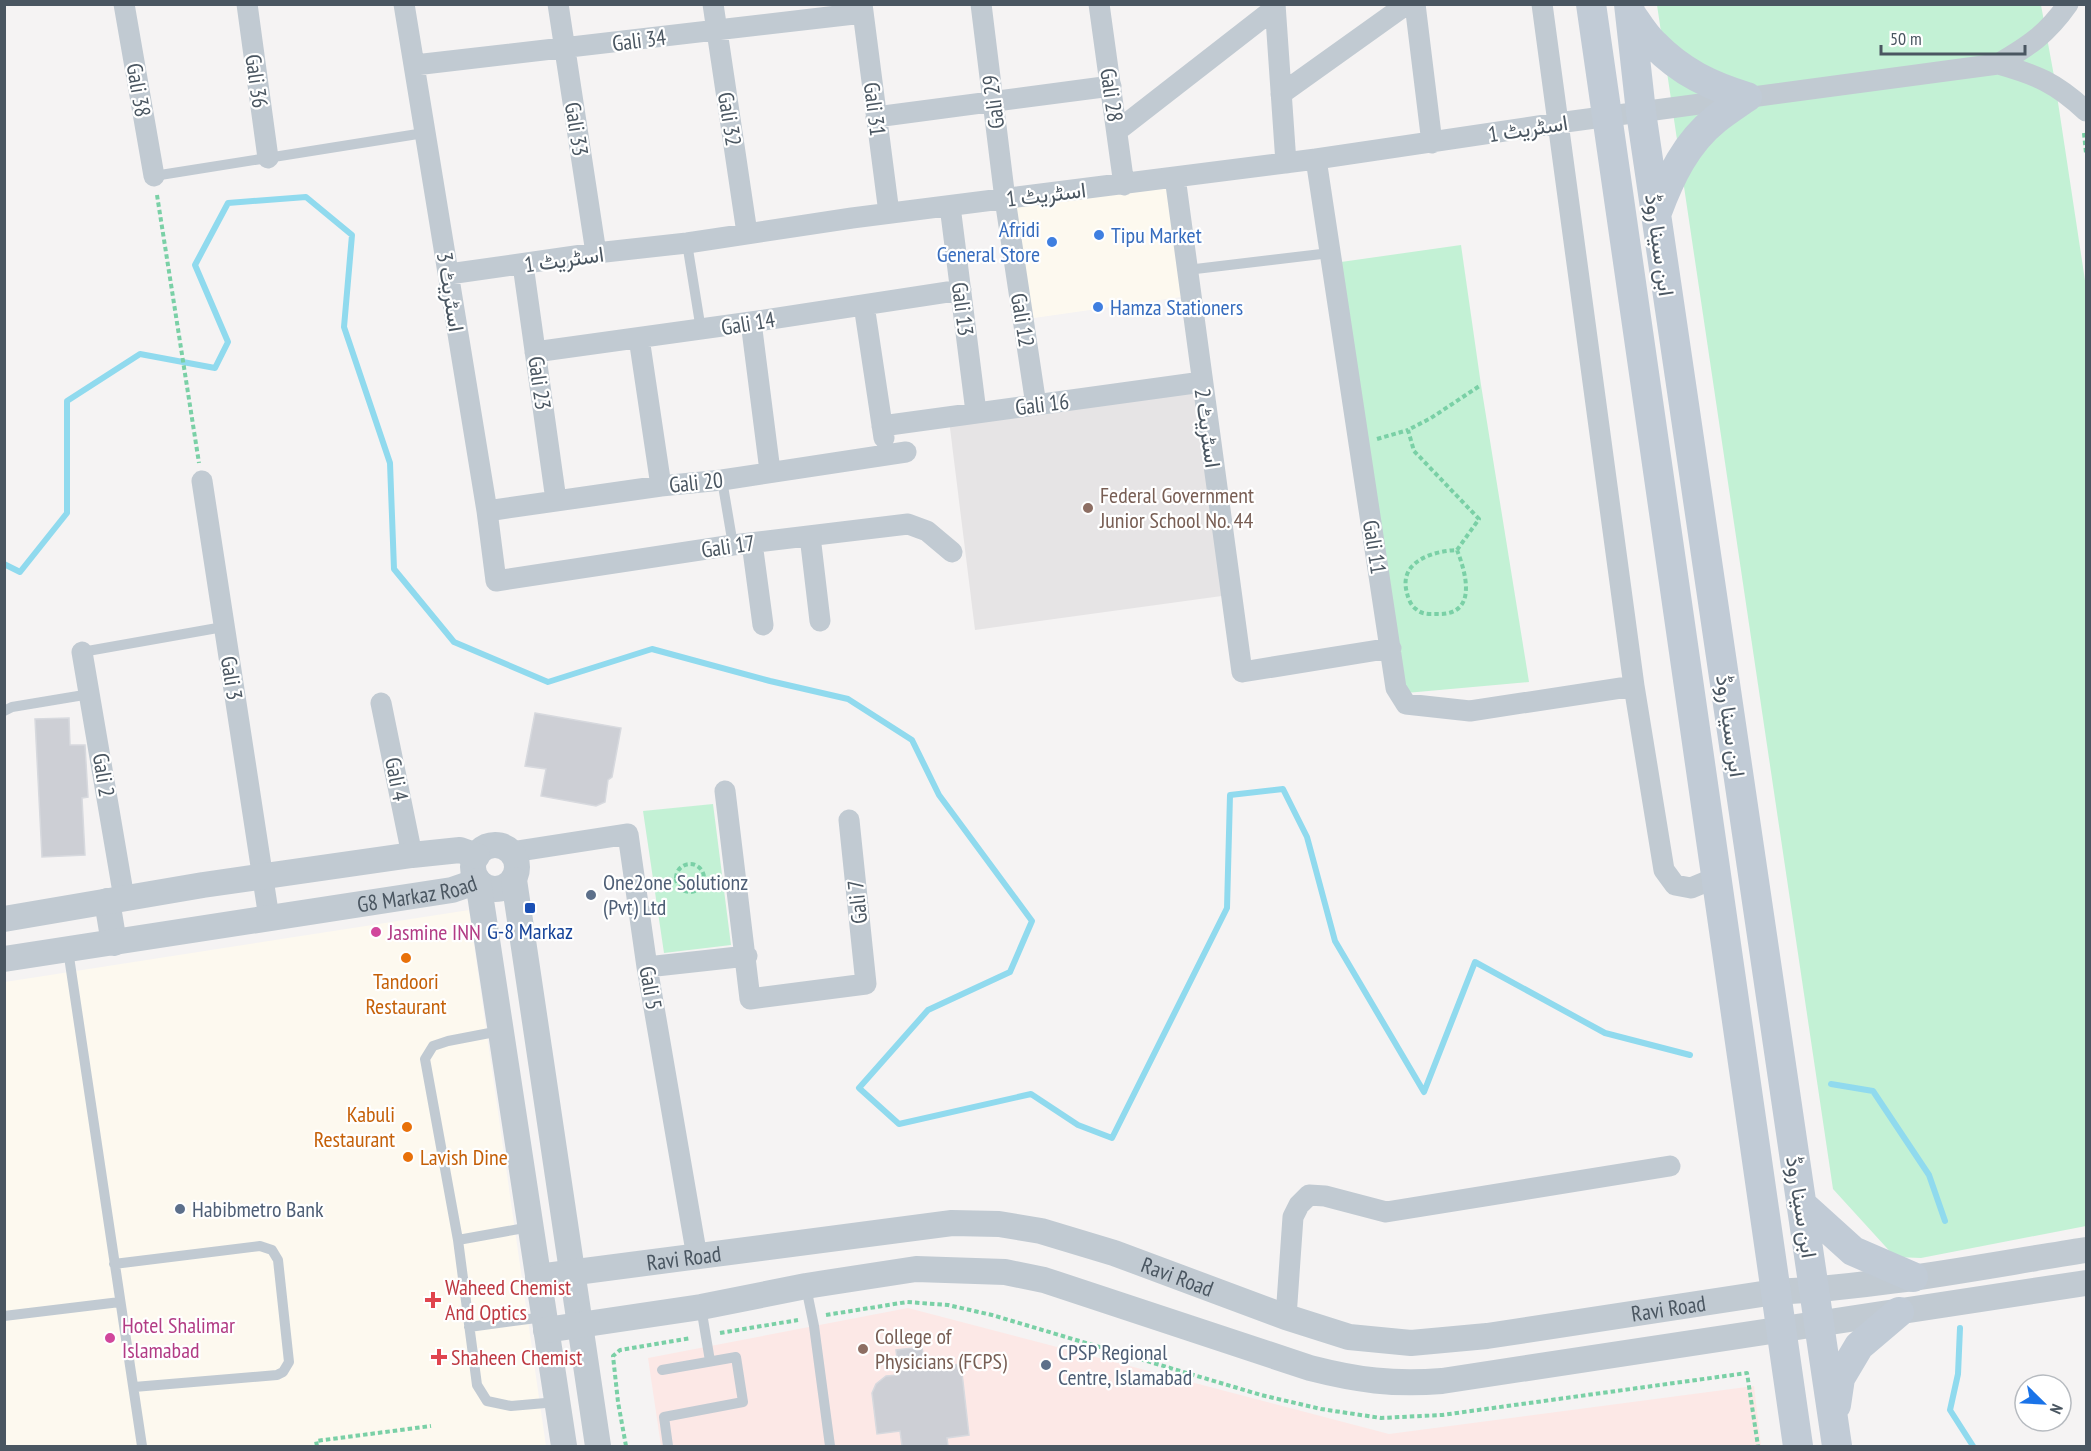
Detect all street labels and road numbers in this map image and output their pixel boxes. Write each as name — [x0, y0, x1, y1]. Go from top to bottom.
street label: Gali 34 — [610, 23, 668, 57]
street label: Gali 36 — [239, 52, 275, 110]
street label: Gali 38 — [121, 61, 157, 119]
street label: Gali 28 — [1094, 66, 1130, 124]
street label: Gali 29 — [976, 73, 1010, 131]
street label: Gali 31 — [858, 80, 892, 138]
street label: Gali 32 — [712, 90, 748, 148]
street label: Gali 33 — [559, 100, 595, 158]
street label: اسٹریٹ 1 — [1486, 108, 1570, 148]
street label: اسٹریٹ 1 — [1004, 175, 1088, 213]
street label: ابن سینا روڈ — [1639, 192, 1681, 298]
street label: اسٹریٹ 1 — [522, 240, 606, 278]
street label: اسٹریٹ 3 — [431, 250, 471, 334]
street label: Gali 13 — [946, 280, 980, 338]
street label: Gali 12 — [1005, 291, 1041, 349]
street label: Gali 14 — [719, 305, 777, 341]
street label: Gali 23 — [522, 354, 558, 412]
street label: اسٹریٹ 2 — [1189, 386, 1227, 470]
street label: Gali 16 — [1013, 387, 1071, 421]
street label: Gali 20 — [668, 465, 724, 499]
street label: Gali 11 — [1357, 518, 1393, 576]
street label: Gali 17 — [699, 528, 757, 564]
street label: Gali 3 — [215, 654, 249, 702]
street label: ابن سینا روڈ — [1710, 673, 1752, 779]
street label: Gali 2 — [87, 751, 121, 799]
street label: Gali 4 — [379, 755, 415, 803]
street label: G8 Markaz Road — [355, 868, 481, 918]
street label: Gali 7 — [841, 879, 873, 925]
street label: Gali 5 — [633, 964, 669, 1012]
street label: ابن سینا روڈ — [1780, 1154, 1824, 1260]
street label: Ravi Road — [645, 1239, 723, 1277]
street label: Ravi Road — [1137, 1250, 1217, 1303]
street label: Ravi Road — [1629, 1289, 1707, 1328]

